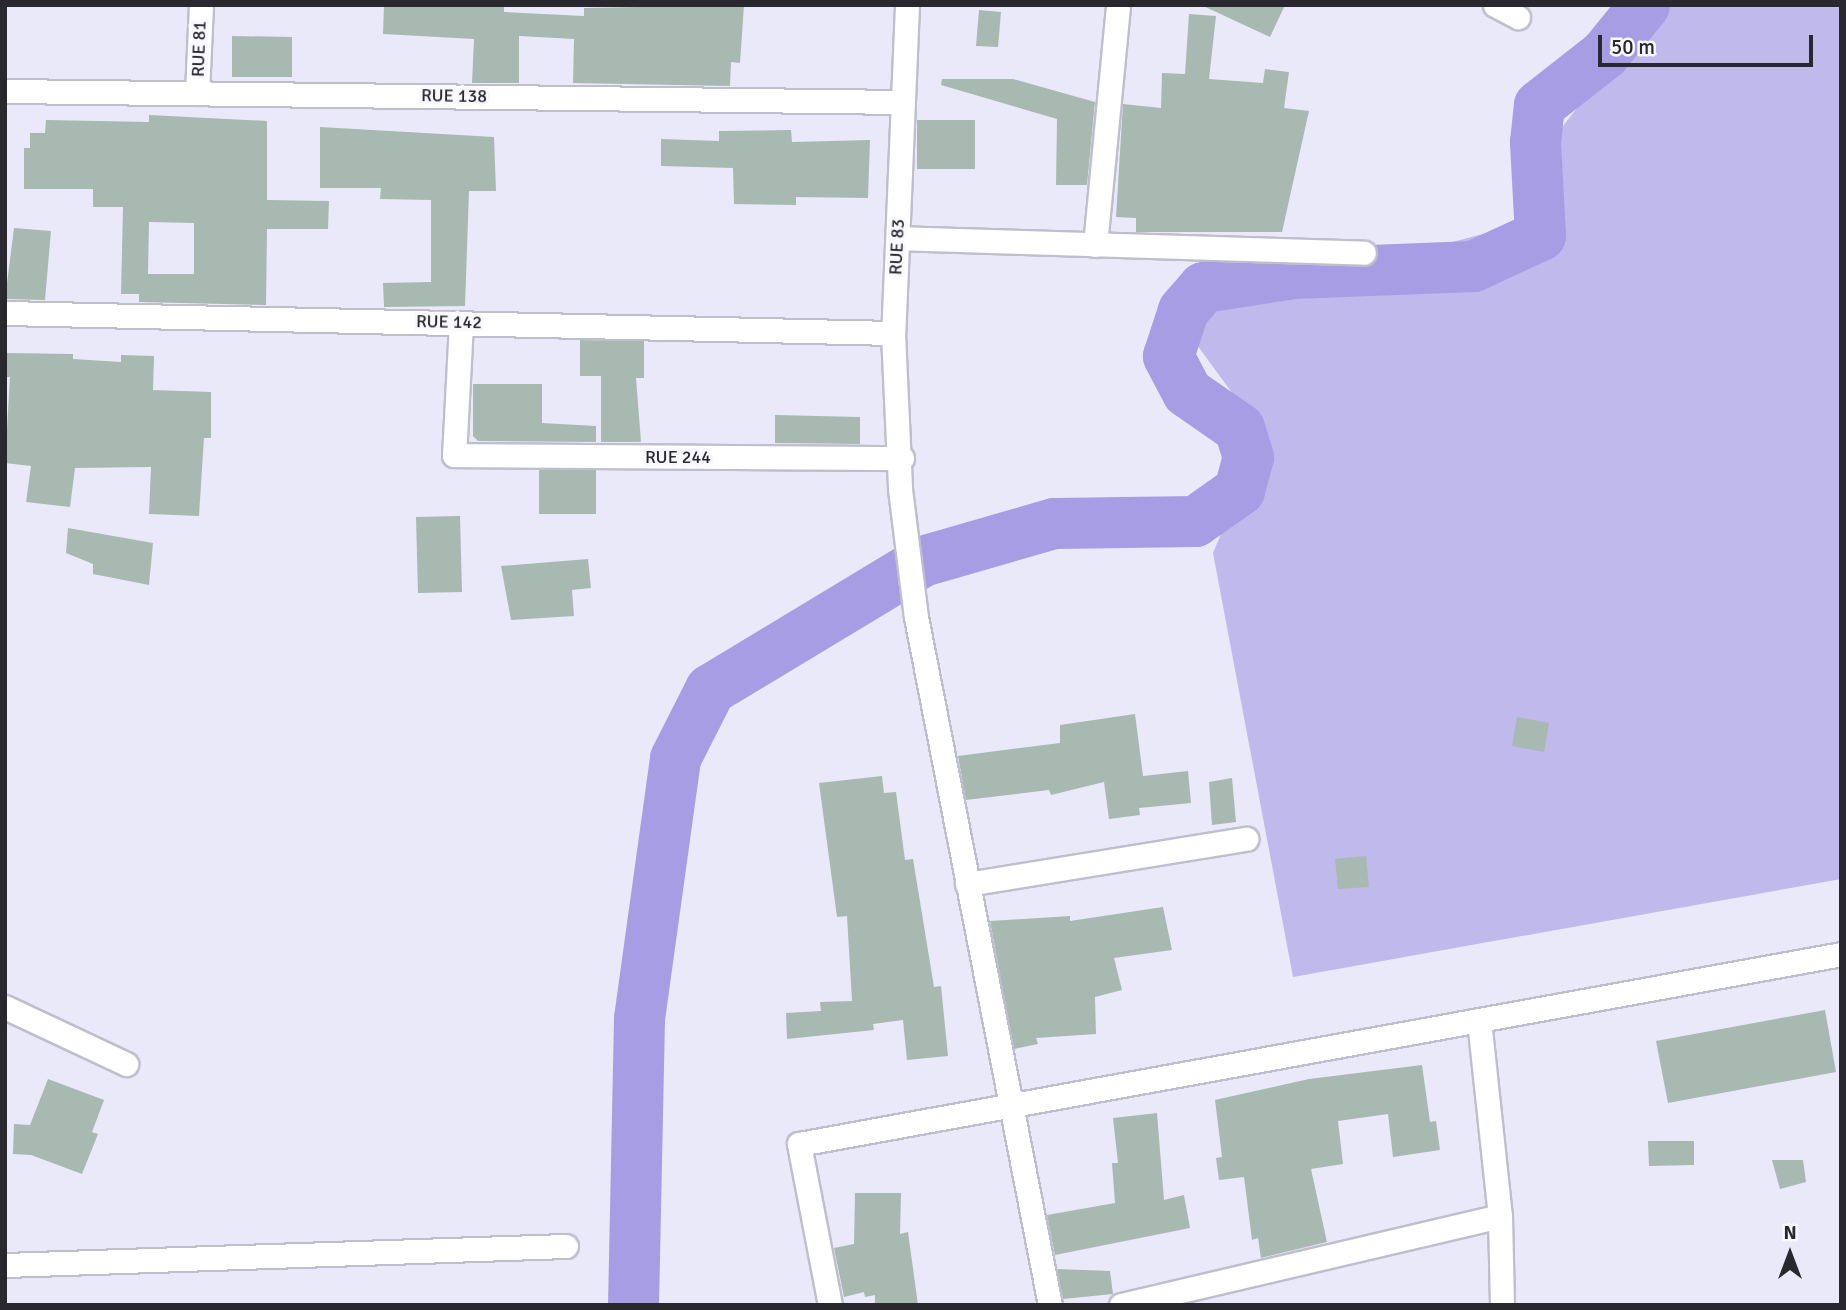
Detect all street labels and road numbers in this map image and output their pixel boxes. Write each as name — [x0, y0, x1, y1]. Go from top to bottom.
street label: RUE 81 — [187, 21, 211, 77]
street label: RUE 138 — [421, 85, 487, 107]
street label: RUE 83 — [885, 218, 909, 276]
street label: RUE 142 — [416, 311, 482, 333]
street label: RUE 244 — [645, 446, 711, 468]

